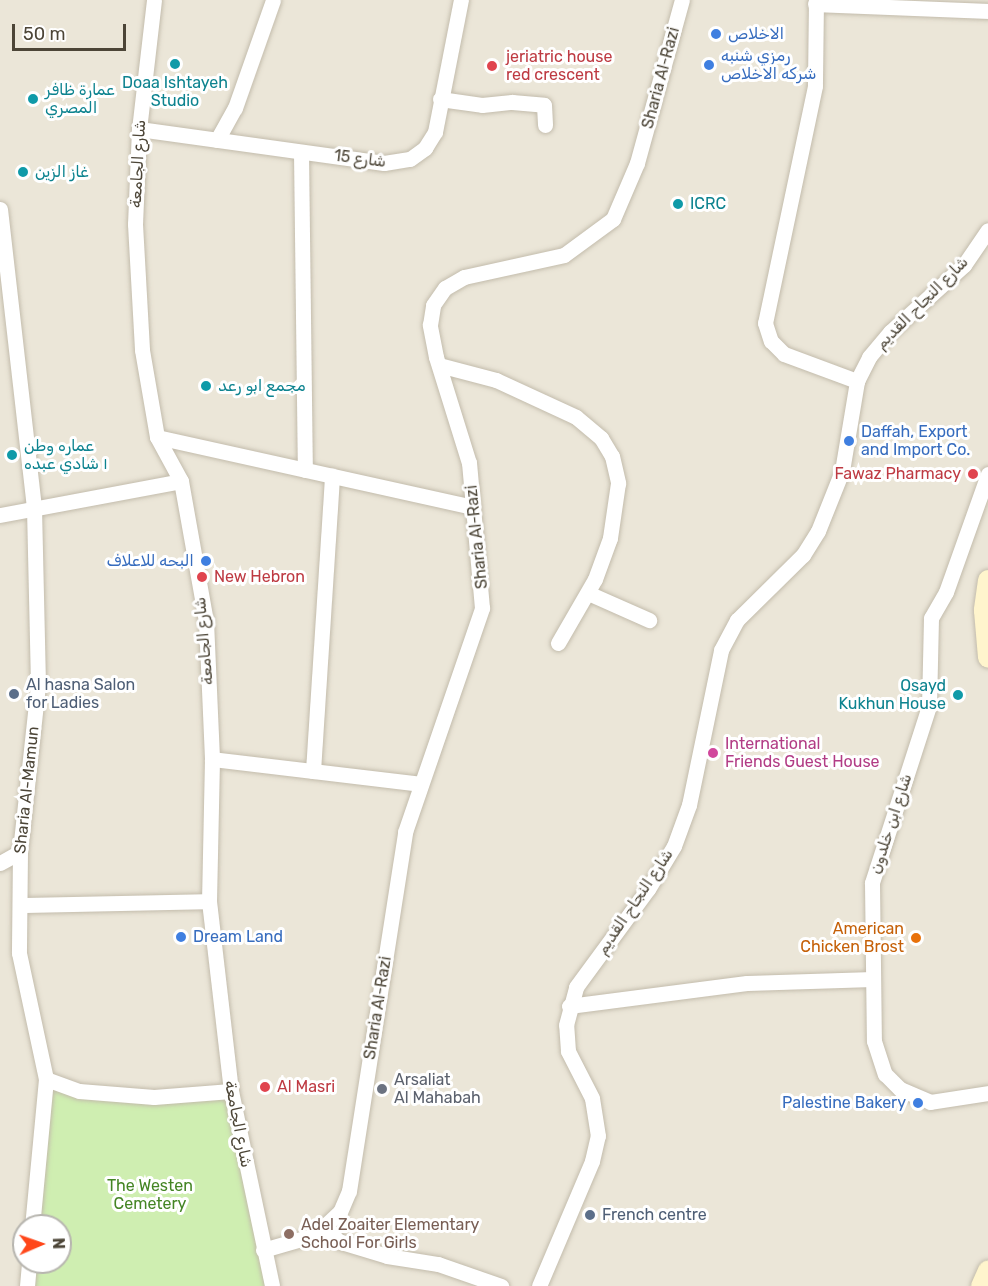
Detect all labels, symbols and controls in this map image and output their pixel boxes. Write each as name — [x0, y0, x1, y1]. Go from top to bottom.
scale bar — [15, 12, 129, 50]
text: 50 m — [23, 23, 66, 45]
place label: الاخلاص — [728, 24, 784, 44]
street label: Sharia Al-Razi — [638, 25, 684, 131]
marker: الاخلاص — [709, 27, 723, 41]
place label: رمزي شنبه شركه الاخلاص — [721, 46, 817, 84]
place label: jeriatric house red crescent — [506, 47, 612, 85]
marker: Doaa Ishtayeh Studio — [168, 57, 182, 71]
marker: jeriatric house red crescent — [483, 57, 501, 75]
marker: رمزي شنبه شركه الاخلاص — [702, 58, 716, 72]
place label: Doaa Ishtayeh Studio — [122, 73, 228, 111]
place label: عمارة ظافر المصري — [45, 80, 115, 118]
marker: عمارة ظافر المصري — [26, 92, 40, 106]
street label: شارع الجامعة — [126, 119, 150, 209]
street label: شارع 15 — [333, 146, 387, 172]
place label: غاز الزين — [35, 162, 89, 182]
marker: غاز الزين — [16, 165, 30, 179]
place label: ICRC — [690, 194, 726, 214]
marker: ICRC — [671, 197, 685, 211]
street label: شارع النجاح القديم — [872, 253, 972, 353]
place label: مجمع ابو رعد — [218, 376, 306, 396]
marker: مجمع ابو رعد — [199, 379, 213, 393]
place label: Daffah, Export and Import Co. — [861, 422, 970, 460]
marker: Daffah, Export and Import Co. — [842, 434, 856, 448]
place label: عماره وطن ١ شادي عبده — [24, 436, 108, 474]
marker: عماره وطن ١ شادي عبده — [5, 448, 19, 462]
place label: Fawaz Pharmacy — [834, 464, 961, 484]
marker: Fawaz Pharmacy — [966, 467, 980, 481]
street label: Sharia Al-Razi — [462, 484, 492, 590]
place label: البحه للاعلاف — [107, 551, 194, 571]
marker: البحه للاعلاف — [199, 554, 213, 568]
place label: New Hebron — [214, 567, 305, 587]
marker: New Hebron — [195, 570, 209, 584]
street label: شارع الجامعة — [191, 596, 217, 686]
place label: Al hasna Salon for Ladies — [26, 675, 135, 713]
place label: Osayd Kukhun House — [838, 676, 946, 714]
marker: Al hasna Salon for Ladies — [7, 687, 21, 701]
marker: Osayd Kukhun House — [951, 688, 965, 702]
street label: Sharia Al-Mamun — [11, 725, 43, 855]
place label: International Friends Guest House — [725, 734, 880, 772]
marker: International Friends Guest House — [706, 746, 720, 760]
street label: شارع ابن خلدون — [866, 772, 916, 876]
street label: شارع النجاح القديم — [593, 846, 677, 958]
place label: American Chicken Brost — [800, 919, 904, 957]
place label: Dream Land — [193, 927, 283, 947]
marker: Dream Land — [174, 930, 188, 944]
marker: American Chicken Brost — [909, 931, 923, 945]
street label: Sharia Al-Razi — [360, 955, 396, 1061]
place label: Arsaliat Al Mahabah — [394, 1070, 481, 1108]
place label: Al Masri — [277, 1077, 335, 1097]
street label: شارع الجامعة — [220, 1079, 256, 1169]
marker: Al Masri — [258, 1080, 272, 1094]
marker: Arsaliat Al Mahabah — [375, 1082, 389, 1096]
place label: Palestine Bakery — [782, 1093, 906, 1113]
marker: Palestine Bakery — [911, 1096, 925, 1110]
park label: The Westen Cemetery — [107, 1176, 193, 1214]
place label: French centre — [602, 1205, 707, 1225]
marker: French centre — [583, 1208, 597, 1222]
north arrow — [12, 1214, 72, 1274]
place label: Adel Zoaiter Elementary School For Girls — [301, 1215, 480, 1253]
marker: Adel Zoaiter Elementary School For Girls — [282, 1227, 296, 1241]
text: N — [49, 1237, 68, 1250]

